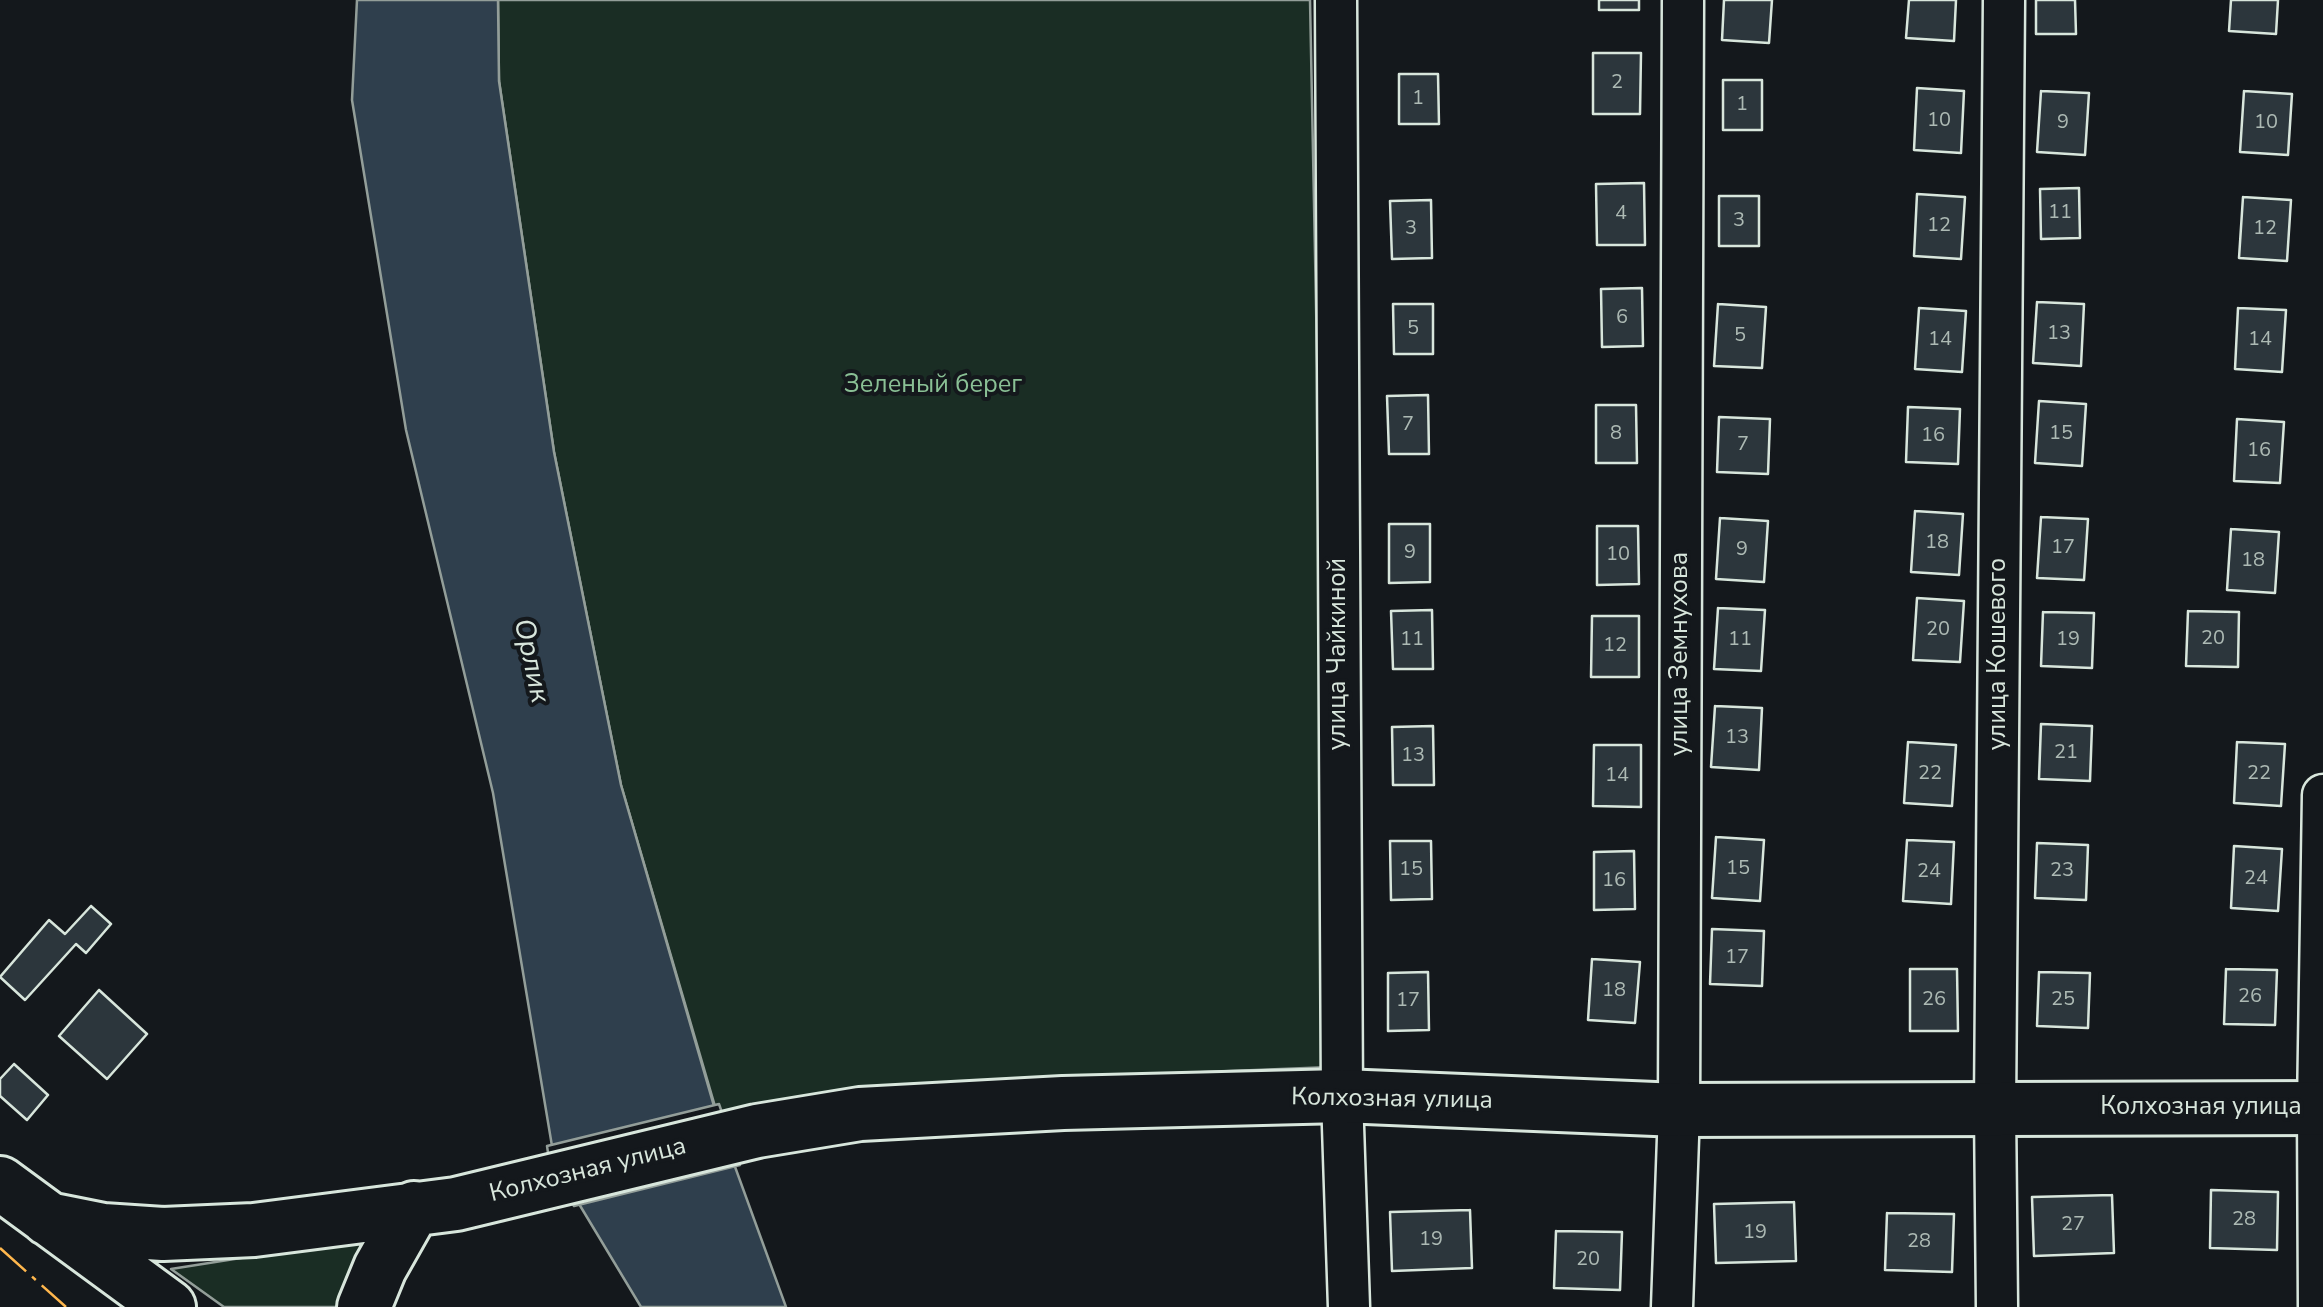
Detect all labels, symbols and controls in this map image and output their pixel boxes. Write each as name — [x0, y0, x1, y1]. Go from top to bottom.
house number: 2 — [1611, 71, 1623, 95]
house number: 1 — [1412, 87, 1424, 111]
house number: 1 — [1736, 93, 1748, 117]
house number: 10 — [1927, 109, 1951, 133]
house number: 9 — [2057, 111, 2069, 135]
house number: 10 — [2254, 111, 2278, 135]
house number: 11 — [2048, 201, 2072, 225]
house number: 4 — [1615, 202, 1627, 226]
house number: 3 — [1733, 209, 1745, 233]
house number: 12 — [1927, 214, 1951, 238]
house number: 3 — [1405, 217, 1417, 241]
house number: 12 — [2253, 217, 2277, 241]
house number: 6 — [1616, 306, 1628, 330]
house number: 5 — [1407, 317, 1419, 341]
house number: 13 — [2047, 322, 2071, 346]
house number: 5 — [1734, 324, 1746, 348]
house number: 14 — [1928, 328, 1952, 352]
house number: 14 — [2248, 328, 2272, 352]
park label: Зеленый берег — [844, 371, 1022, 401]
house number: 7 — [1402, 413, 1414, 437]
house number: 8 — [1610, 422, 1622, 446]
house number: 15 — [2049, 422, 2073, 446]
house number: 16 — [1921, 424, 1945, 448]
house number: 7 — [1737, 433, 1749, 457]
house number: 16 — [2247, 439, 2271, 463]
house number: 18 — [1925, 531, 1949, 555]
house number: 17 — [2051, 536, 2075, 560]
house number: 9 — [1736, 538, 1748, 562]
house number: 9 — [1404, 541, 1416, 565]
house number: 10 — [1606, 543, 1630, 567]
house number: 18 — [2241, 549, 2265, 573]
street label: улица Земнухова — [1666, 552, 1696, 756]
street label: улица Чайкиной — [1324, 558, 1354, 750]
street label: улица Кошевого — [1984, 558, 2014, 750]
water label: Орлик — [505, 616, 555, 706]
house number: 20 — [1926, 618, 1950, 642]
house number: 20 — [2201, 627, 2225, 651]
house number: 11 — [1400, 628, 1424, 652]
house number: 11 — [1728, 628, 1752, 652]
house number: 19 — [2056, 628, 2080, 652]
house number: 12 — [1603, 634, 1627, 658]
house number: 13 — [1725, 726, 1749, 750]
house number: 21 — [2054, 741, 2078, 765]
house number: 13 — [1401, 744, 1425, 768]
house number: 22 — [1918, 762, 1942, 786]
house number: 22 — [2247, 762, 2271, 786]
house number: 14 — [1605, 764, 1629, 788]
house number: 15 — [1726, 857, 1750, 881]
house number: 15 — [1399, 858, 1423, 882]
house number: 23 — [2050, 859, 2074, 883]
house number: 24 — [1917, 860, 1941, 884]
house number: 24 — [2244, 867, 2268, 891]
house number: 16 — [1602, 869, 1626, 893]
house number: 17 — [1725, 946, 1749, 970]
house number: 18 — [1602, 979, 1626, 1003]
house number: 26 — [2238, 985, 2262, 1009]
house number: 26 — [1922, 988, 1946, 1012]
house number: 25 — [2051, 988, 2075, 1012]
house number: 17 — [1396, 989, 1420, 1013]
street label: Колхозная улица — [1291, 1083, 1493, 1117]
street label: Колхозная улица — [2100, 1093, 2302, 1123]
street label: Колхозная улица — [487, 1132, 689, 1210]
house number: 28 — [2232, 1208, 2256, 1232]
house number: 27 — [2061, 1213, 2085, 1237]
house number: 19 — [1743, 1221, 1767, 1245]
house number: 19 — [1419, 1228, 1443, 1252]
house number: 28 — [1907, 1230, 1931, 1254]
house number: 20 — [1576, 1248, 1600, 1272]

